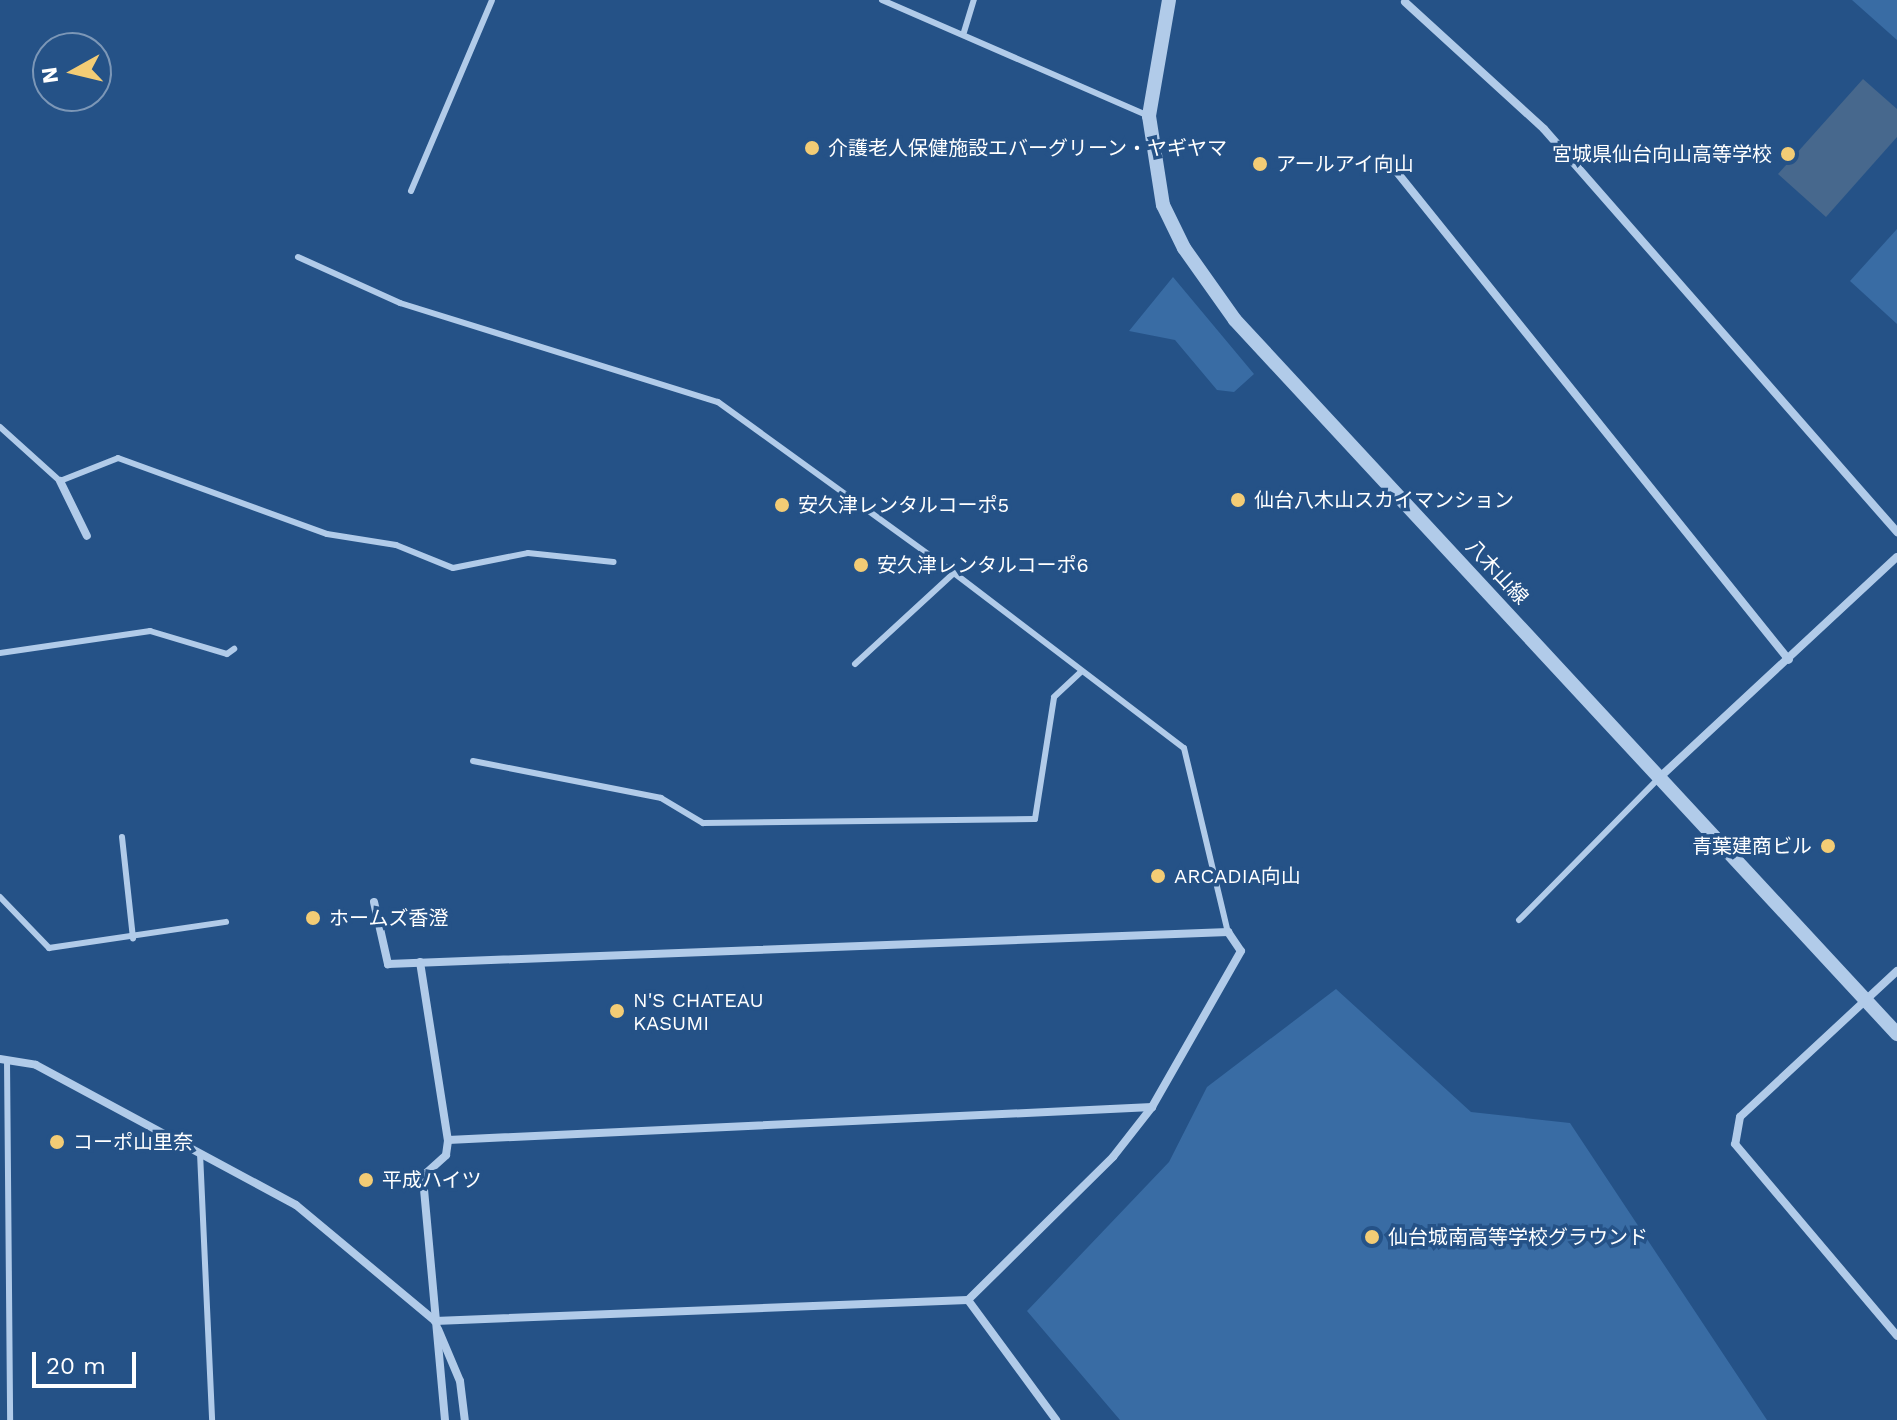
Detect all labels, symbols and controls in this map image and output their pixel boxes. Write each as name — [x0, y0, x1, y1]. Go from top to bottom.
north arrow — [32, 32, 112, 112]
text: N — [36, 65, 63, 85]
place label: 介護老人保健施設エバーグリーン・ヤギヤマ — [828, 136, 1228, 160]
marker: 介護老人保健施設エバーグリーン・ヤギヤマ — [803, 139, 821, 157]
place label: 宮城県仙台向山高等学校 — [1552, 142, 1772, 166]
marker: 宮城県仙台向山高等学校 — [1779, 145, 1797, 163]
place label: アールアイ向山 — [1276, 152, 1415, 176]
marker: アールアイ向山 — [1251, 155, 1269, 173]
place label: 仙台八木山スカイマンション — [1254, 488, 1514, 512]
marker: 仙台八木山スカイマンション — [1229, 491, 1247, 509]
place label: 安久津レンタルコーポ5 — [798, 493, 1010, 517]
marker: 安久津レンタルコーポ5 — [773, 496, 791, 514]
street label: 八木山線 — [1461, 535, 1533, 609]
place label: 安久津レンタルコーポ6 — [877, 553, 1089, 577]
marker: 安久津レンタルコーポ6 — [852, 556, 870, 574]
place label: 青葉建商ビル — [1692, 834, 1812, 858]
marker: 青葉建商ビル — [1819, 837, 1837, 855]
place label: ARCADIA向山 — [1174, 864, 1301, 888]
marker: ARCADIA向山 — [1149, 867, 1167, 885]
place label: ホームズ香澄 — [329, 906, 449, 930]
marker: ホームズ香澄 — [304, 909, 322, 927]
place label: N'S CHATEAU KASUMI — [633, 988, 764, 1035]
marker: N'S CHATEAU KASUMI — [608, 1002, 626, 1020]
place label: コーポ山里奈 — [73, 1130, 193, 1154]
marker: コーポ山里奈 — [48, 1133, 66, 1151]
place label: 平成ハイツ — [382, 1168, 482, 1192]
marker: 平成ハイツ — [357, 1171, 375, 1189]
place label: 仙台城南高等学校グラウンド — [1388, 1225, 1648, 1249]
marker: 仙台城南高等学校グラウンド — [1363, 1228, 1381, 1246]
scale bar — [36, 1336, 140, 1386]
text: 20 m — [46, 1352, 106, 1380]

